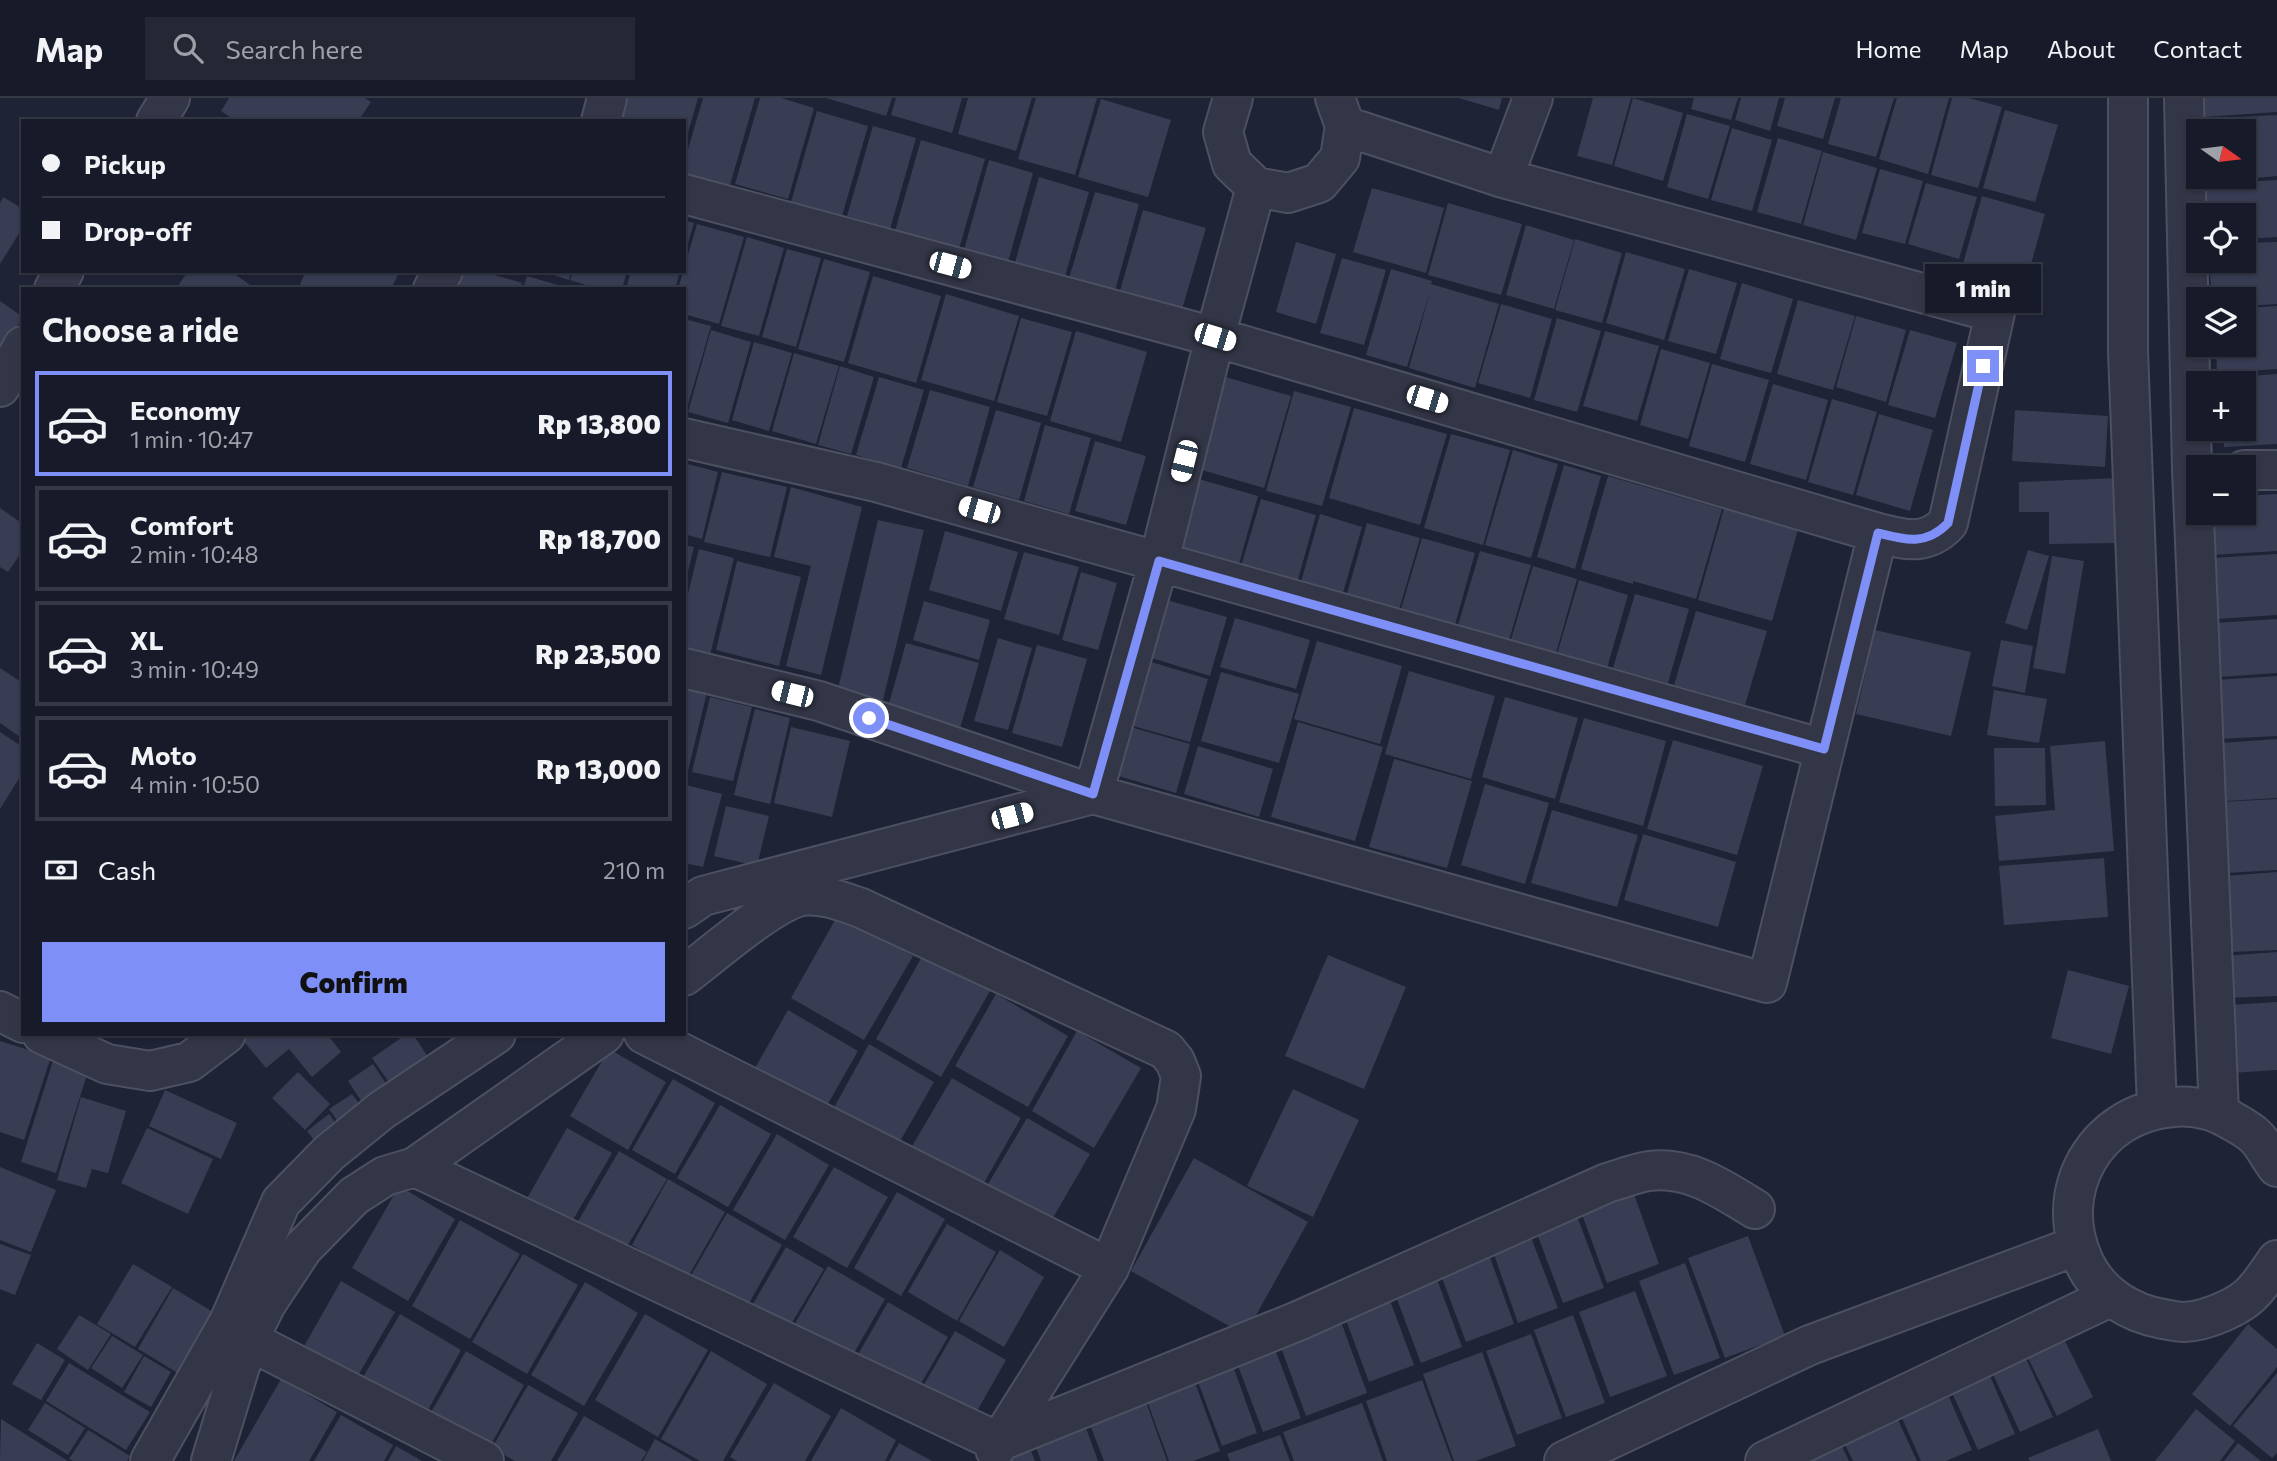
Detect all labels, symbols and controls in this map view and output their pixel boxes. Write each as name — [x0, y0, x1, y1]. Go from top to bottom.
search box — [145, 17, 635, 80]
text: Map — [35, 28, 103, 69]
icon: search — [169, 29, 207, 67]
text: Search here — [225, 33, 363, 64]
text: Home — [1856, 34, 1922, 63]
text: Map — [1960, 34, 2009, 63]
text: About — [2047, 34, 2115, 63]
text: Contact — [2153, 34, 2242, 63]
north arrow — [2186, 119, 2256, 189]
map controls — [2186, 119, 2256, 525]
text: Pickup — [84, 148, 166, 179]
button: locate — [2186, 203, 2256, 273]
text: Drop-off — [84, 215, 191, 246]
car — [927, 249, 974, 281]
callout: 1 min — [1925, 264, 2041, 314]
text: 1 min — [1955, 274, 2011, 302]
button: layers — [2186, 287, 2256, 357]
text: Choose a ride — [42, 309, 239, 349]
car — [1192, 321, 1239, 353]
route end — [1967, 350, 1999, 382]
button: + — [2186, 371, 2256, 441]
car — [1404, 383, 1451, 415]
icon: car — [46, 392, 109, 455]
text: Economy — [130, 394, 241, 425]
text: Rp 13,800 — [538, 408, 661, 439]
text: 1 min · 10:47 — [130, 425, 253, 453]
car — [1169, 438, 1200, 484]
button: − — [2186, 455, 2256, 525]
car — [956, 494, 1003, 526]
icon: car — [46, 507, 109, 570]
text: Comfort — [130, 509, 233, 540]
text: Rp 18,700 — [538, 523, 661, 554]
text: 2 min · 10:48 — [130, 540, 259, 568]
icon: car — [46, 622, 109, 685]
text: XL — [130, 624, 164, 655]
text: Rp 23,500 — [535, 638, 661, 669]
text: 3 min · 10:49 — [130, 655, 259, 683]
car — [770, 679, 815, 709]
route start — [853, 702, 885, 734]
icon: car — [46, 737, 109, 800]
text: Moto — [130, 739, 197, 770]
text: Rp 13,000 — [536, 753, 661, 784]
text: 4 min · 10:50 — [130, 770, 260, 798]
car — [989, 800, 1036, 832]
icon: cash — [42, 851, 80, 889]
text: Cash — [98, 854, 156, 885]
text: 210 m — [603, 856, 665, 884]
button: Confirm — [42, 942, 665, 1022]

